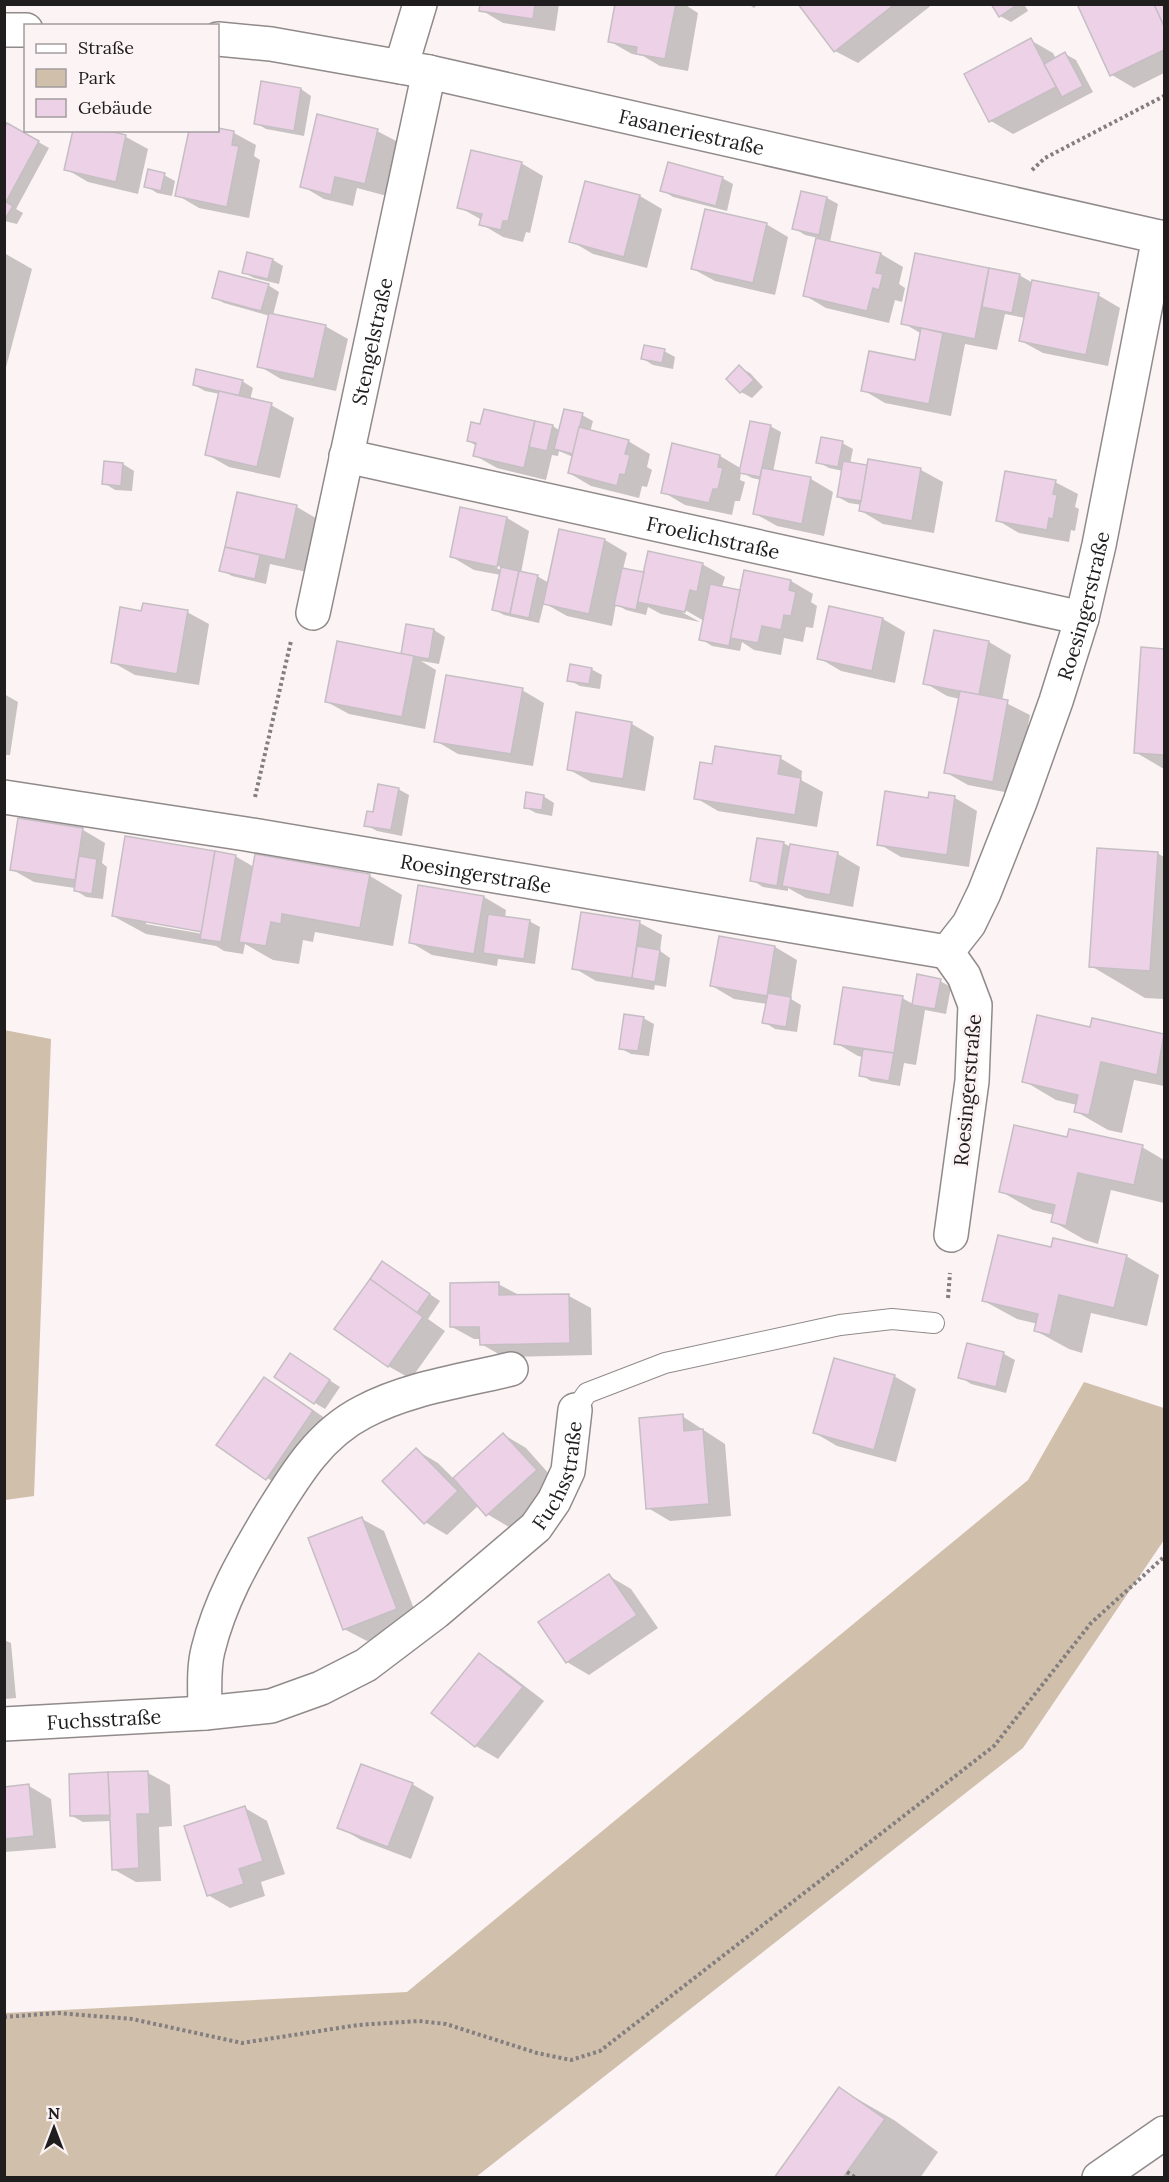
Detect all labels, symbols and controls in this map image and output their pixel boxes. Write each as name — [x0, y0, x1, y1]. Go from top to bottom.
legend — [24, 24, 219, 132]
text: Straße — [78, 36, 134, 59]
text: Park — [78, 66, 116, 89]
text: Gebäude — [78, 96, 153, 119]
street label: Fasaneriestraße — [616, 103, 767, 160]
street label: Stengelstraße — [345, 275, 397, 407]
street label: Froelichstraße — [644, 510, 782, 564]
street label: Roesingerstraße — [1051, 529, 1114, 683]
street label: Roesingerstraße — [399, 848, 554, 898]
street label: Roesingerstraße — [948, 1013, 986, 1167]
street label: Fuchsstraße — [526, 1419, 586, 1534]
street label: Fuchsstraße — [46, 1703, 162, 1734]
north arrow — [24, 2098, 84, 2158]
text: N — [48, 2103, 60, 2123]

